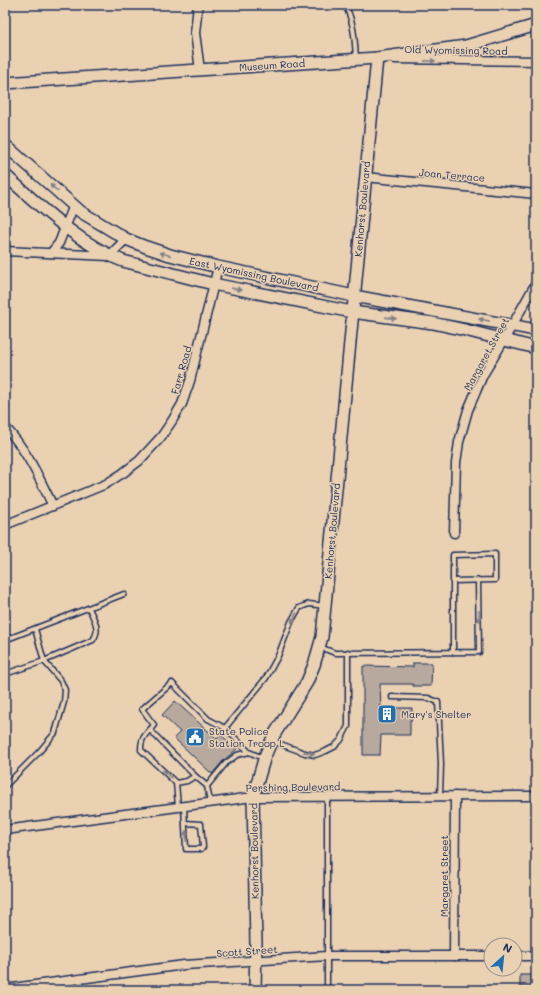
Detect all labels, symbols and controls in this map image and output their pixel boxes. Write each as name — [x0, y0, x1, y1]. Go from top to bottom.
street label: Old Wyomissing Road — [404, 42, 508, 58]
street label: Museum Road — [239, 56, 305, 74]
one-way arrow — [424, 57, 436, 64]
street label: Kenhorst Boulevard — [351, 161, 373, 257]
street label: Joan Terrace — [418, 165, 486, 185]
one-way arrow — [49, 184, 59, 193]
one-way arrow — [159, 250, 171, 256]
street label: East Wyomissing Boulevard — [188, 253, 320, 295]
one-way arrow — [229, 286, 242, 292]
one-way arrow — [385, 314, 397, 321]
street label: Margaret Street — [460, 315, 512, 393]
one-way arrow — [478, 316, 490, 322]
street label: Farr Road — [167, 344, 195, 396]
street label: Kenhorst Boulevard — [321, 483, 343, 579]
one-way arrow — [475, 610, 482, 622]
one-way arrow — [290, 612, 297, 624]
building icon: Mary's Shelter — [376, 703, 398, 725]
place label: Mary's Shelter — [401, 707, 471, 721]
place label: State Police Station Troop L — [209, 724, 285, 750]
public building icon: State Police Station Troop L — [184, 726, 206, 748]
one-way arrow — [302, 750, 315, 756]
one-way arrow — [162, 770, 172, 779]
street label: Pershing Boulevard — [246, 779, 340, 795]
street label: Kenhorst Boulevard — [246, 803, 262, 899]
one-way arrow — [182, 830, 189, 842]
street label: Margaret Street — [437, 835, 451, 917]
north arrow — [483, 937, 523, 977]
text: N — [501, 939, 515, 956]
street label: Scott Street — [216, 942, 278, 960]

